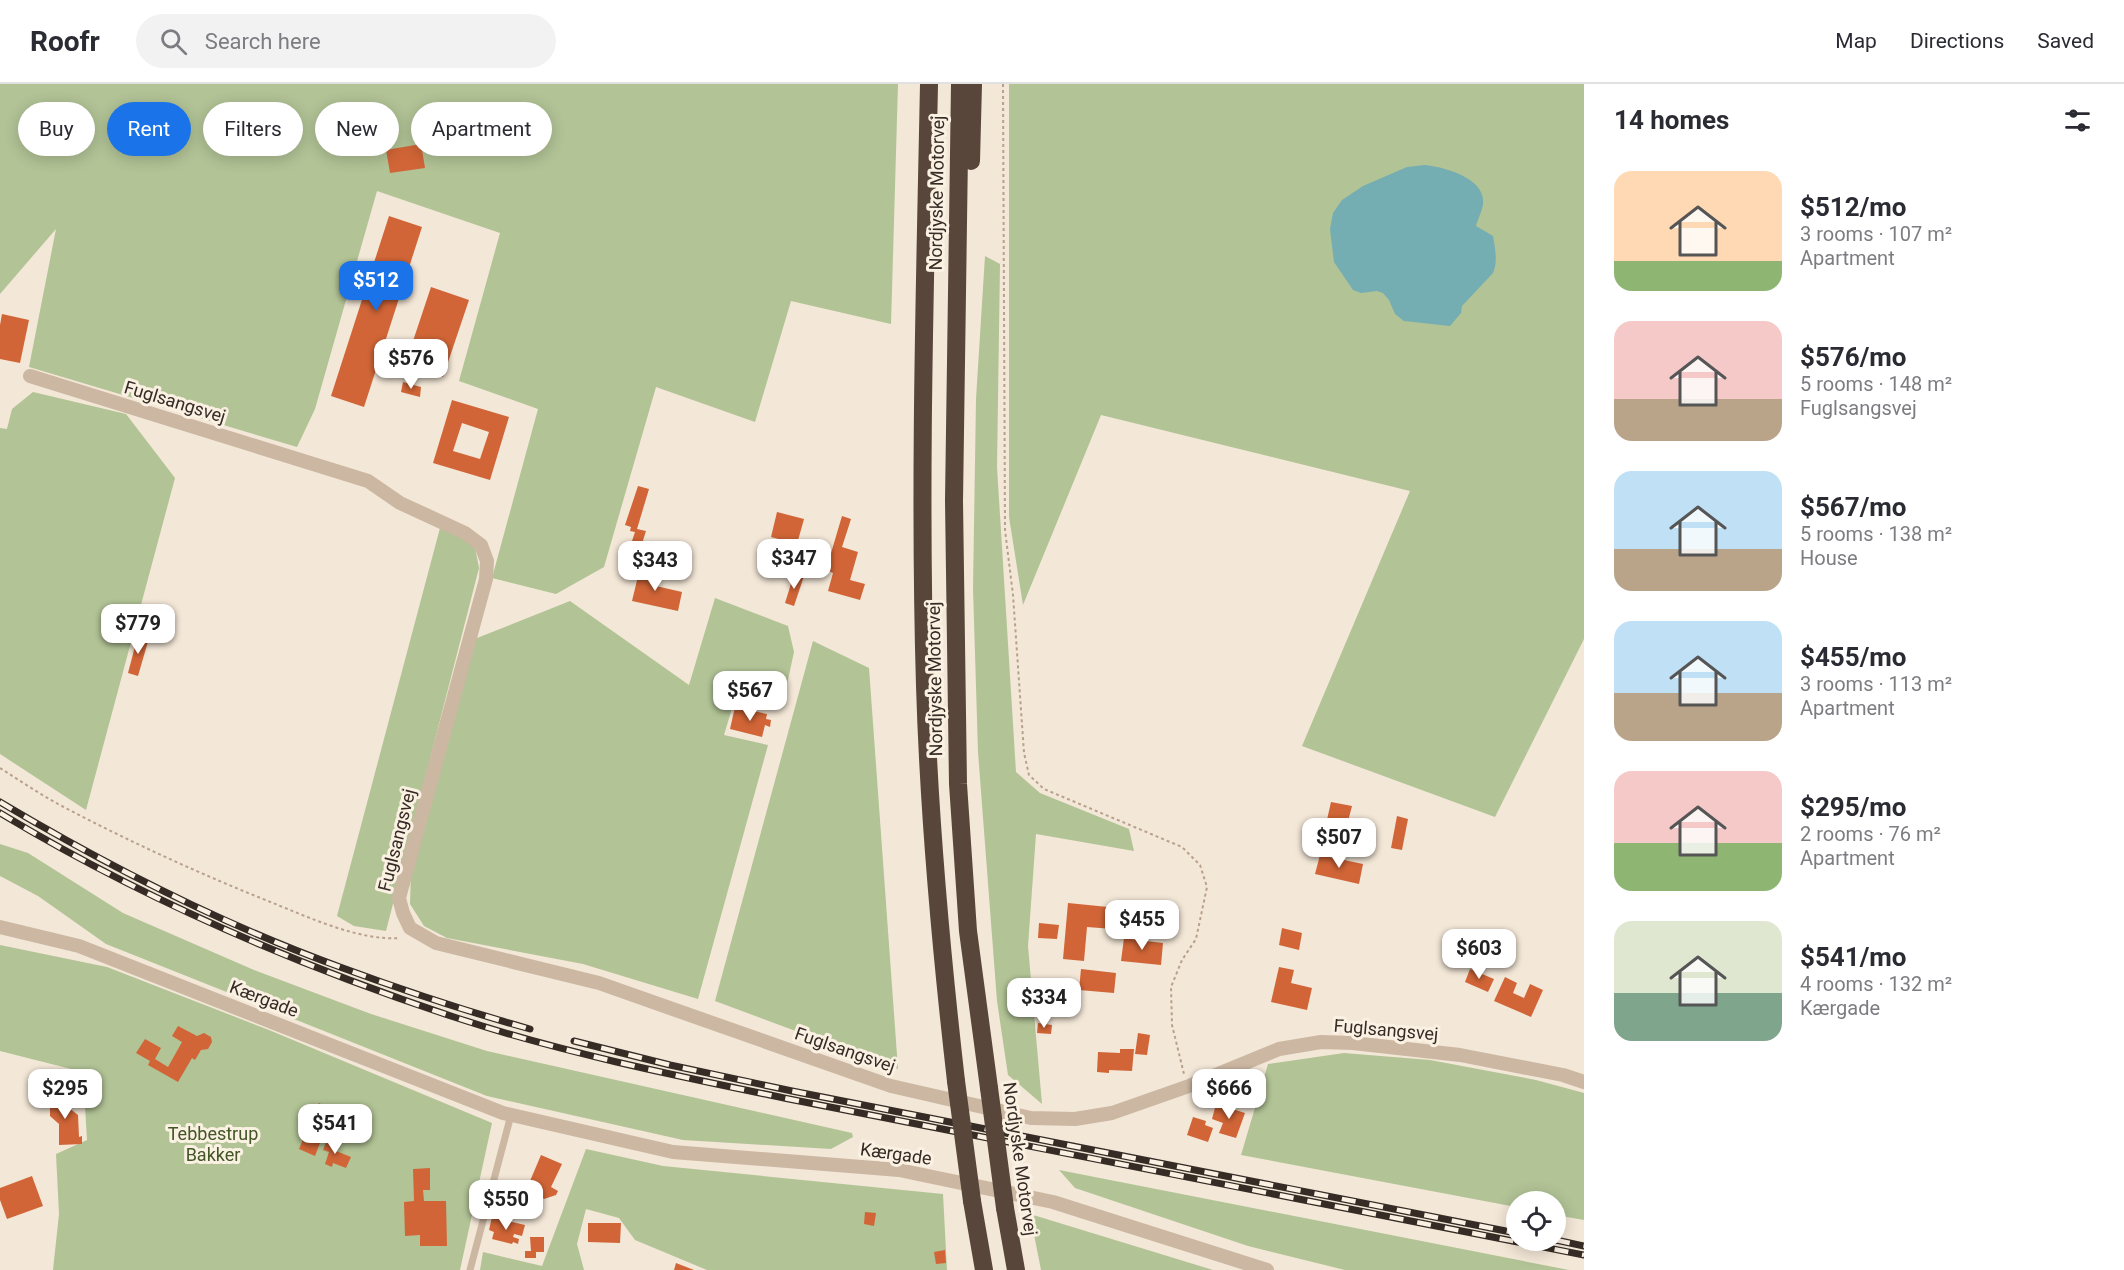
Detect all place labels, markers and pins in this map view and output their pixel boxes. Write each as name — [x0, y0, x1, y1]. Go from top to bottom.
pin: $512 — [340, 261, 412, 312]
pin: $576 — [375, 339, 447, 390]
pin: $347 — [758, 539, 830, 590]
pin: $343 — [619, 541, 691, 592]
pin: $779 — [102, 604, 174, 655]
pin: $567 — [714, 671, 786, 722]
pin: $507 — [1303, 818, 1375, 869]
pin: $455 — [1106, 900, 1178, 951]
pin: $603 — [1443, 929, 1515, 980]
pin: $334 — [1008, 978, 1080, 1029]
pin: $295 — [29, 1069, 101, 1120]
pin: $666 — [1193, 1069, 1265, 1120]
pin: $541 — [299, 1104, 371, 1155]
pin: $550 — [470, 1180, 542, 1231]

